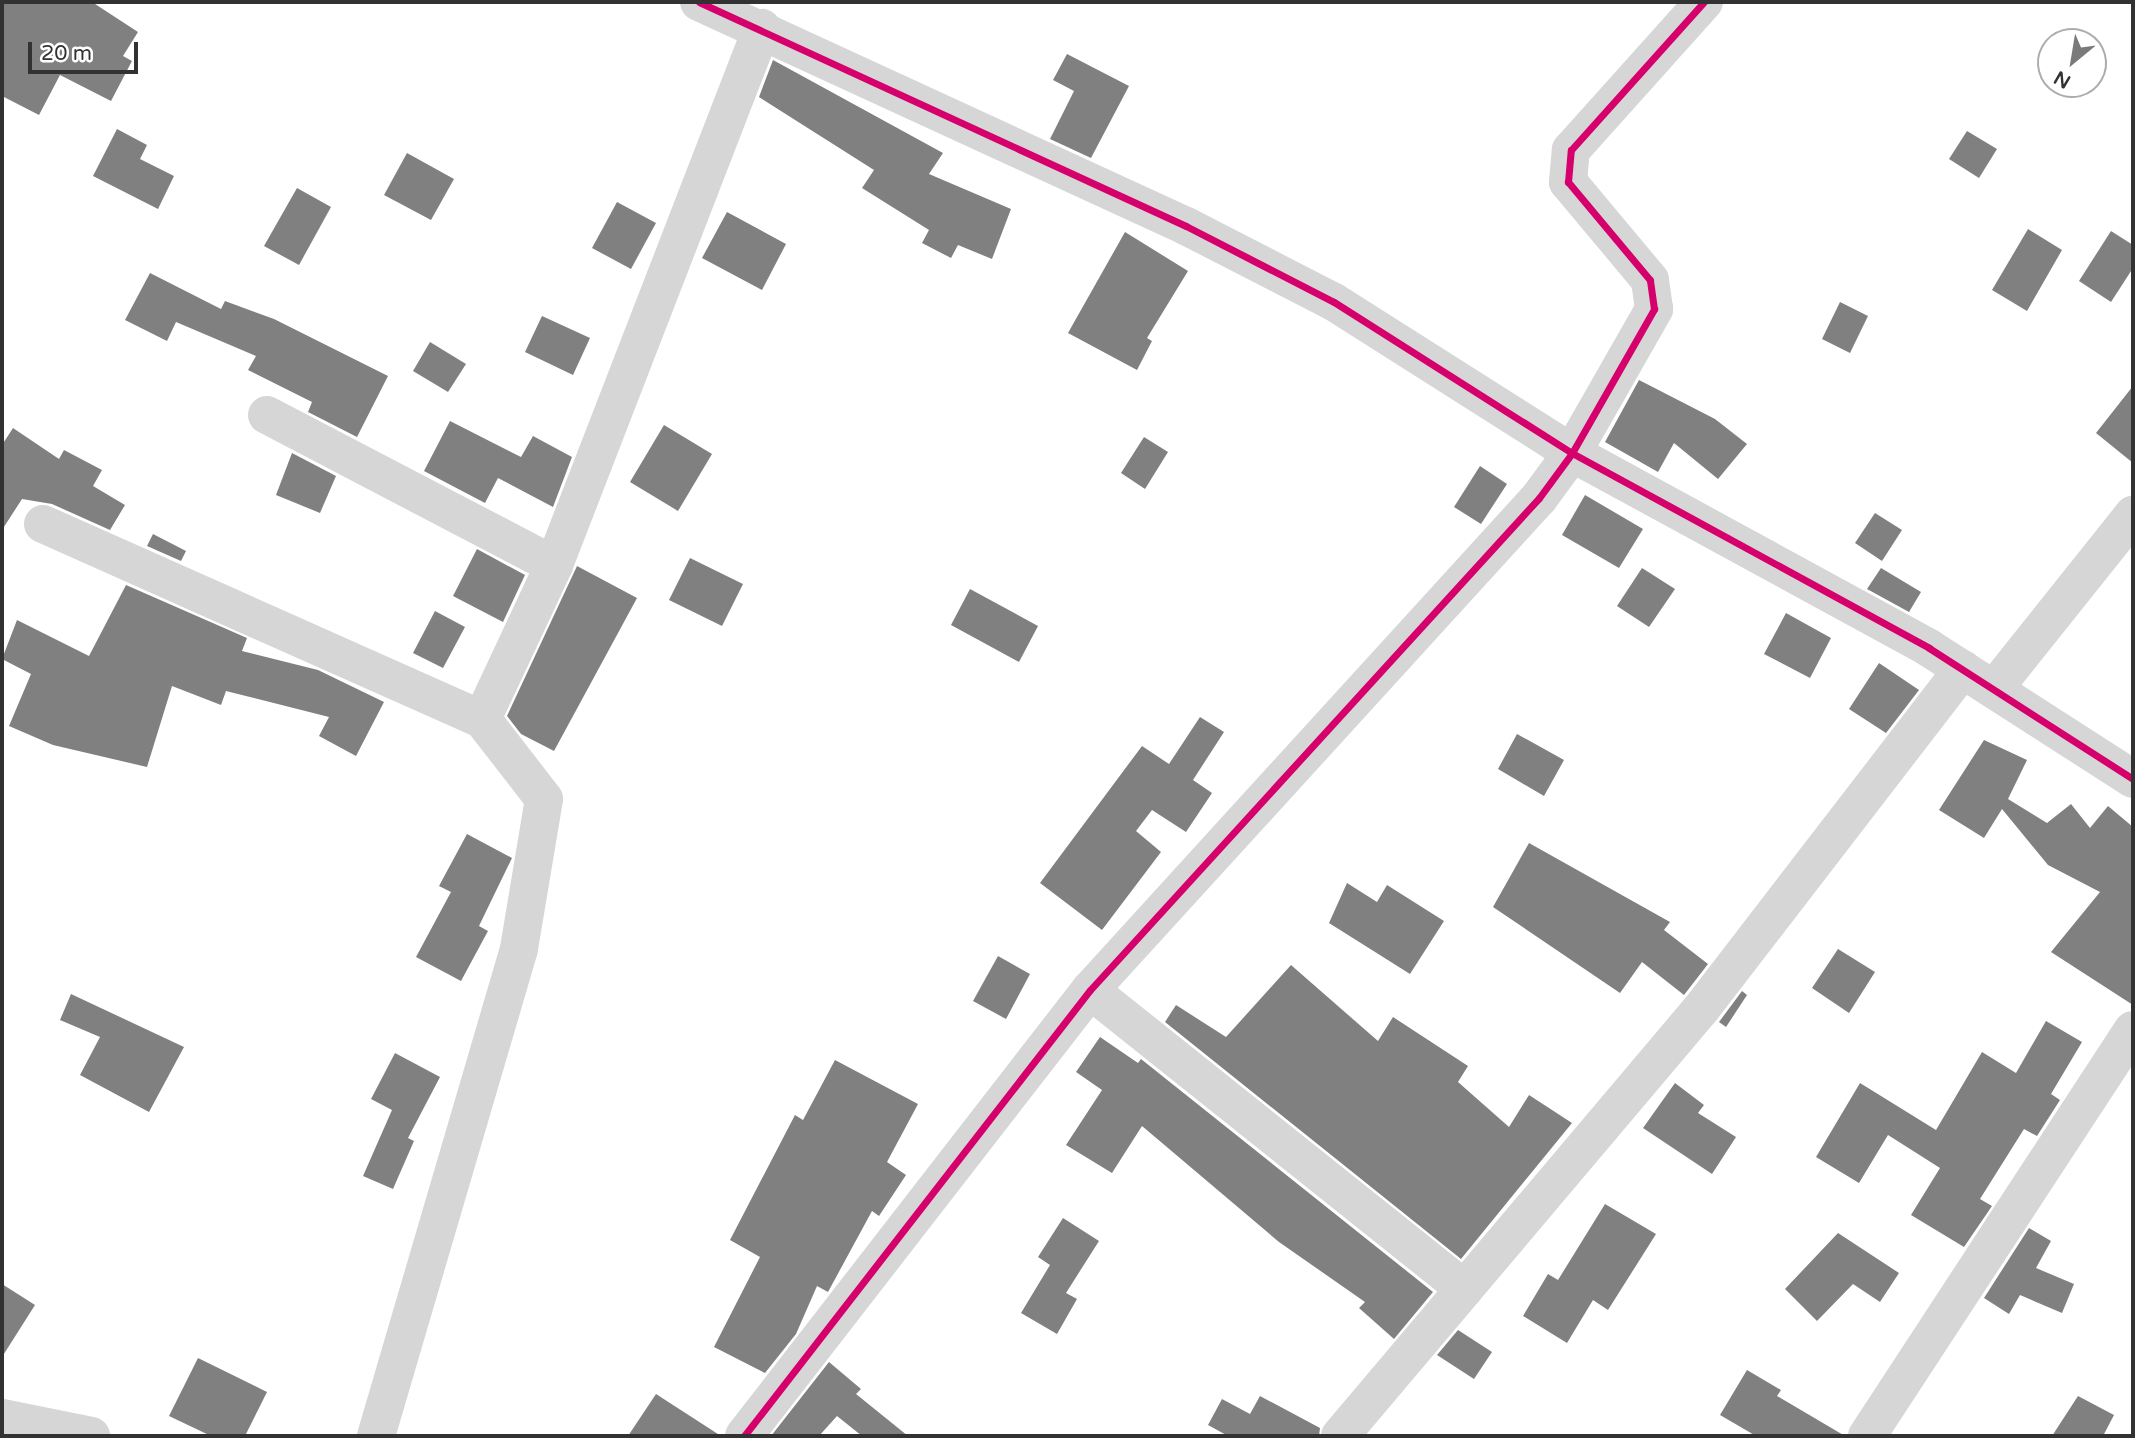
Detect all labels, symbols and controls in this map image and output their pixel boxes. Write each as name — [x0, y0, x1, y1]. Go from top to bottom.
scale bar — [32, 28, 142, 72]
north arrow — [2037, 28, 2107, 98]
text: 20 m — [41, 41, 92, 66]
text: N — [2050, 66, 2075, 93]

